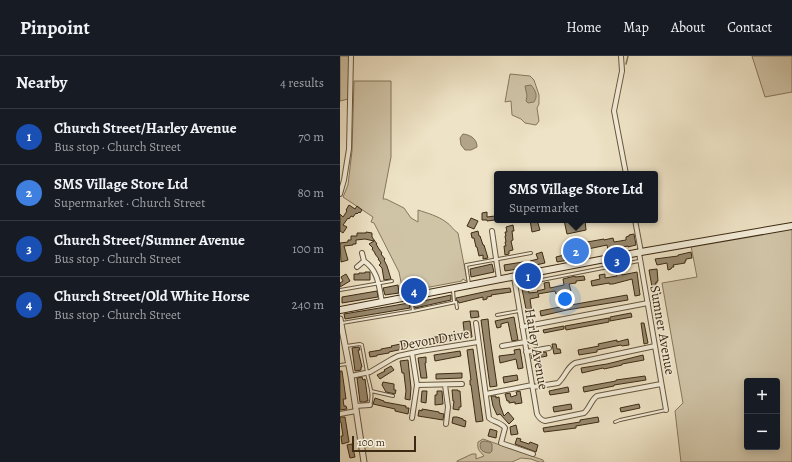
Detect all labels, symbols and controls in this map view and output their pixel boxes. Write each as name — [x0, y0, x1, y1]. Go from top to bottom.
text: Pinpoint — [20, 15, 90, 41]
text: Home — [566, 18, 601, 37]
text: Map — [623, 18, 649, 37]
text: About — [671, 18, 705, 37]
text: Contact — [727, 18, 772, 37]
text: Nearby — [16, 71, 67, 94]
text: 4 results — [280, 74, 324, 91]
text: Church Street/Harley Avenue — [54, 118, 237, 138]
text: 1 — [27, 128, 31, 145]
text: 70 m — [298, 128, 324, 145]
text: Bus stop · Church Street — [54, 138, 181, 155]
popup — [494, 171, 658, 223]
text: SMS Village Store Ltd — [54, 174, 188, 194]
text: SMS Village Store Ltd — [509, 179, 643, 199]
text: 2 — [26, 184, 32, 201]
text: 80 m — [297, 184, 324, 201]
text: Supermarket · Church Street — [54, 194, 205, 211]
text: Supermarket — [509, 199, 579, 216]
text: Church Street/Sumner Avenue — [54, 230, 245, 250]
pin: 2 — [563, 236, 589, 266]
text: 3 — [26, 240, 32, 257]
text: 100 m — [292, 240, 324, 257]
pin: 3 — [604, 245, 630, 275]
text: Bus stop · Church Street — [54, 250, 181, 267]
pin: 1 — [515, 261, 541, 291]
pin: 4 — [401, 276, 427, 306]
street label: Sumner Avenue — [645, 284, 680, 376]
text: Church Street/Old White Horse — [54, 286, 250, 306]
your location — [555, 289, 575, 309]
text: 4 — [26, 296, 32, 313]
text: 240 m — [292, 296, 324, 313]
text: Bus stop · Church Street — [54, 306, 181, 323]
street label: Harley Avenue — [520, 307, 553, 391]
street label: Devon Drive — [397, 324, 471, 355]
map controls — [744, 378, 780, 450]
button: + — [744, 378, 780, 414]
button: − — [744, 414, 780, 450]
scale bar — [352, 434, 416, 453]
text: 100 m — [358, 435, 385, 450]

